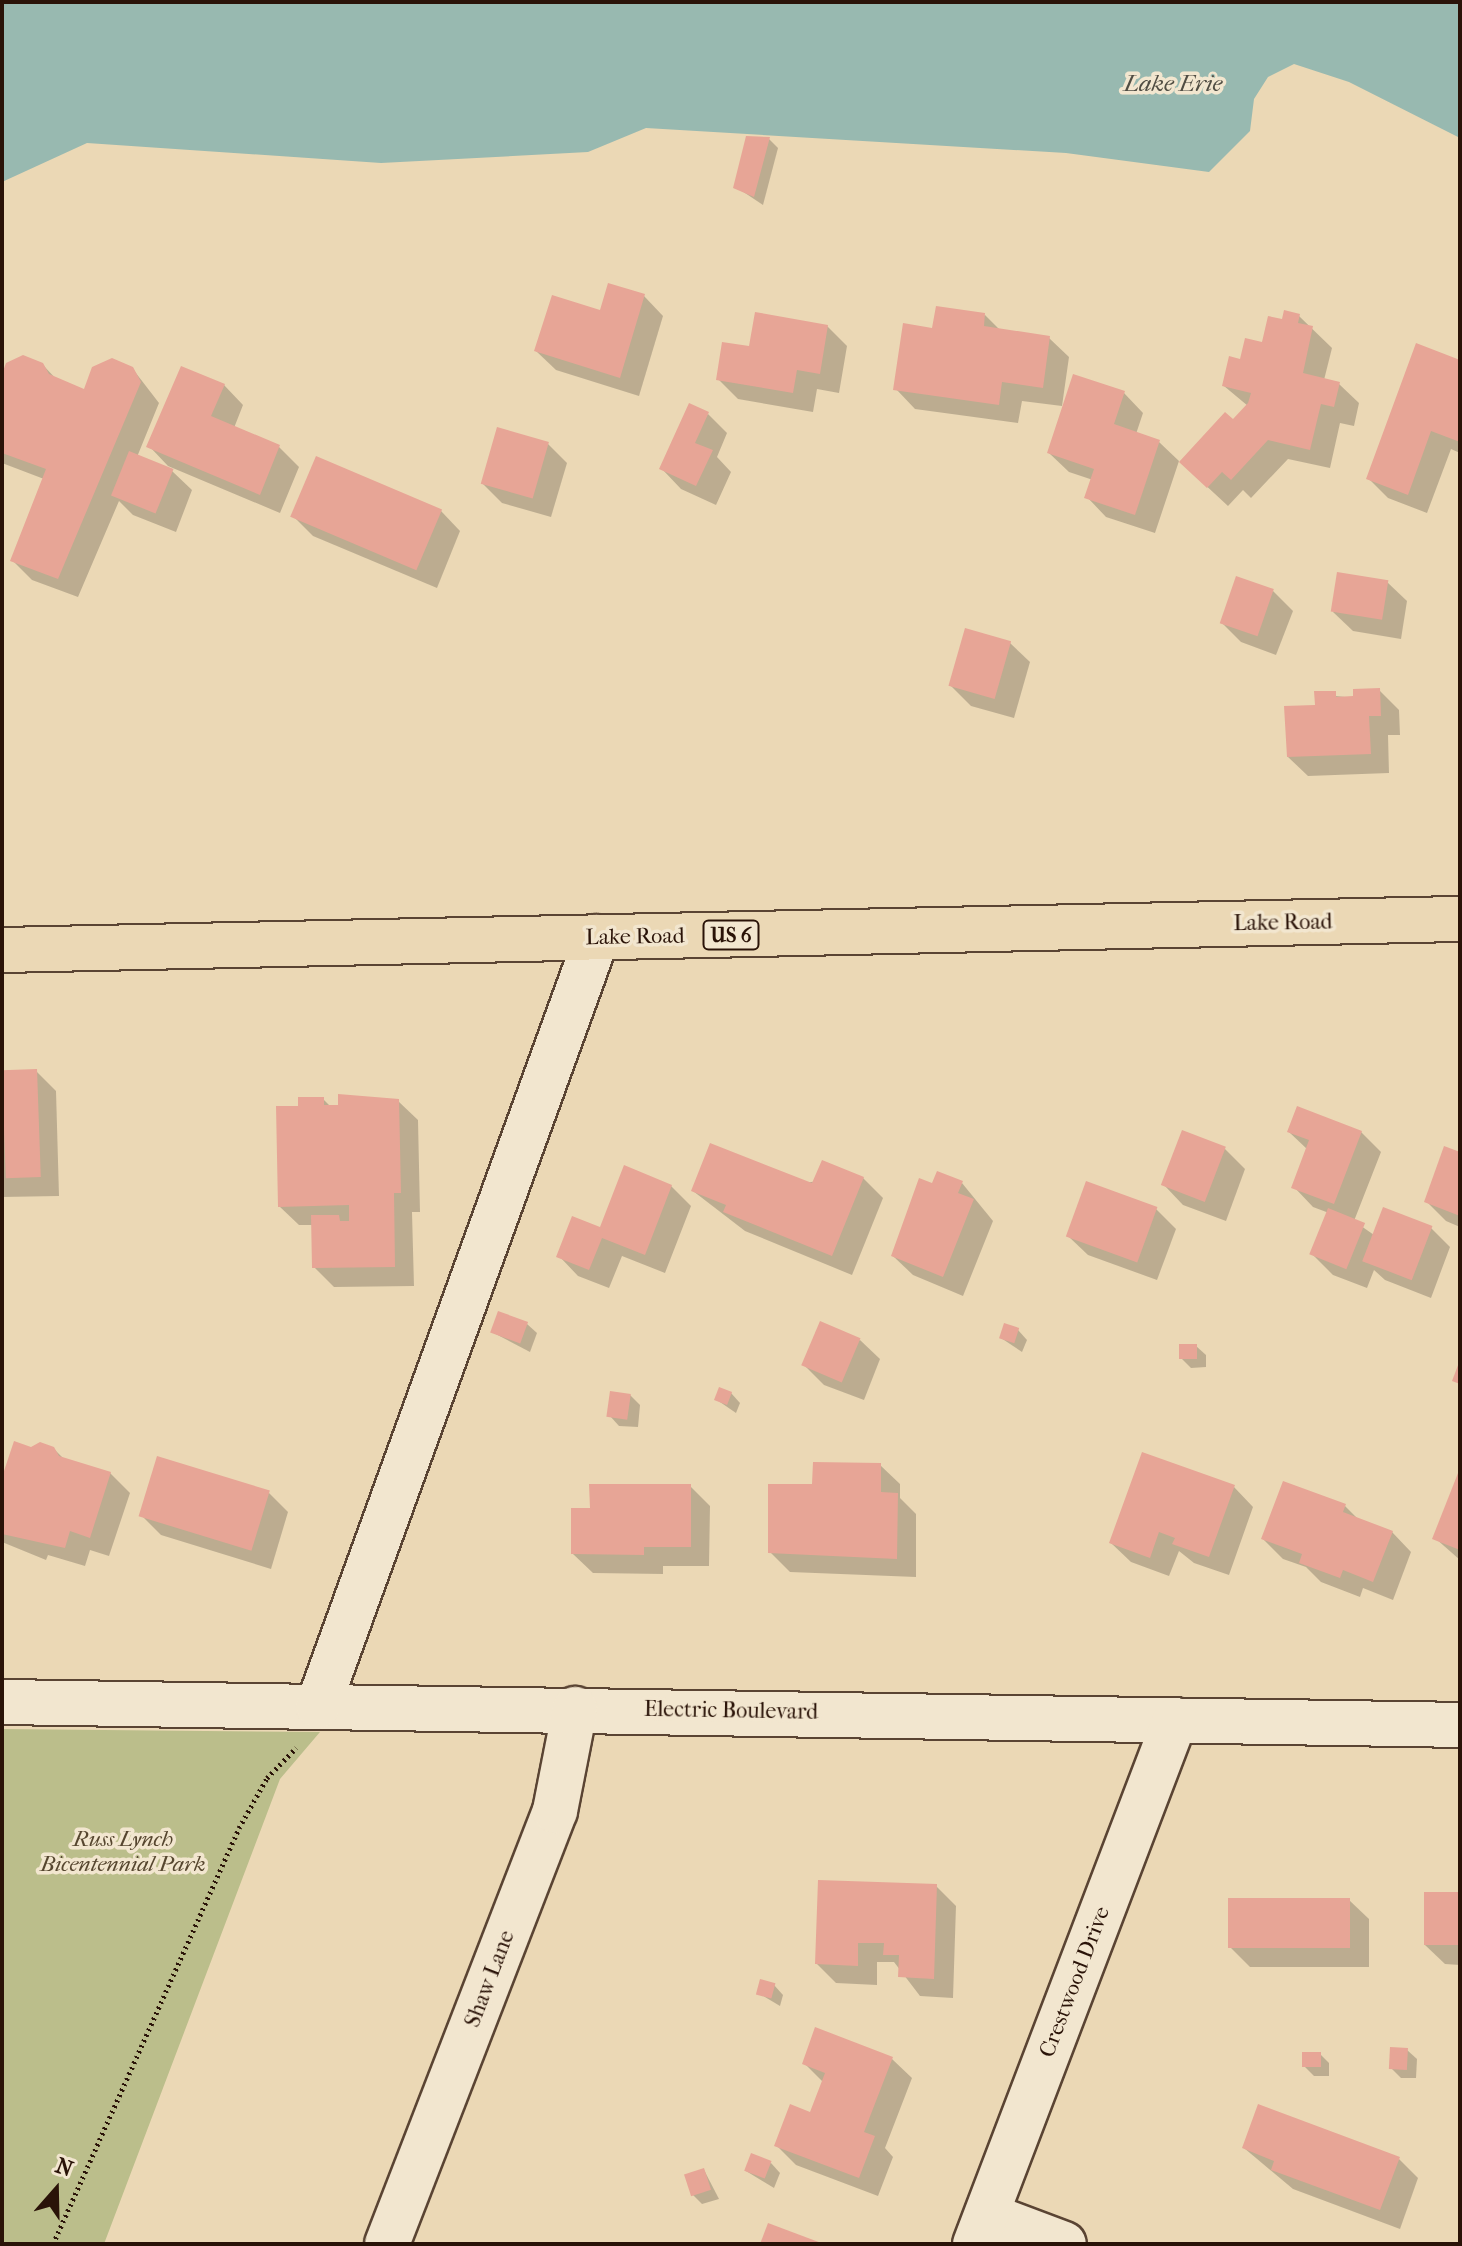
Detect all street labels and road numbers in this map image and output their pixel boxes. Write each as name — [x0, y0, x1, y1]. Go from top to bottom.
street label: Lake Road — [1233, 909, 1333, 937]
road number: US 6 — [701, 919, 761, 951]
street label: Lake Road — [585, 923, 685, 951]
street label: Electric Boulevard — [644, 1696, 818, 1726]
street label: Crestwood Drive — [1034, 1903, 1116, 2061]
street label: Shaw Lane — [459, 1927, 521, 2031]

